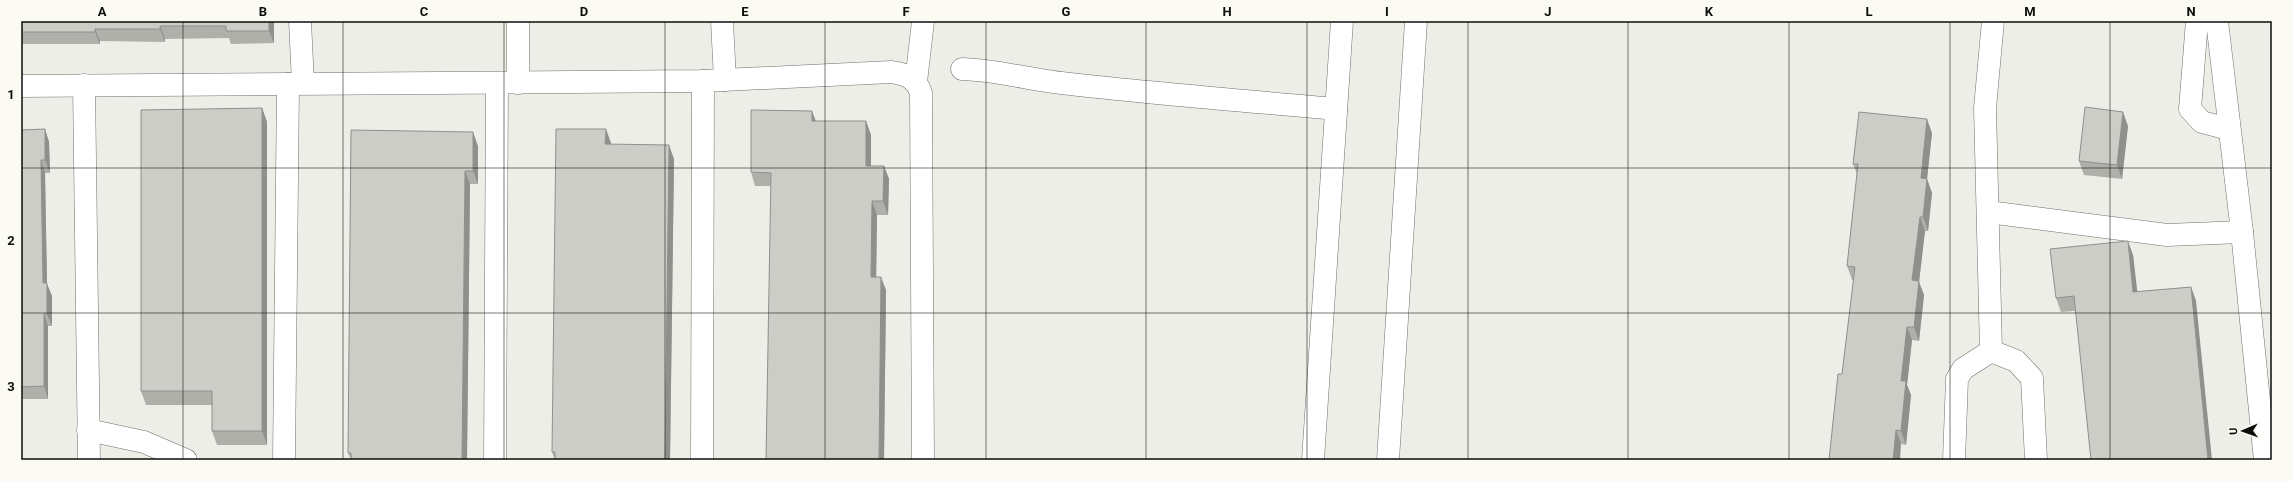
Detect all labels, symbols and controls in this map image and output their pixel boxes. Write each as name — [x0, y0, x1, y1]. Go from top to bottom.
text: A — [98, 4, 107, 19]
text: B — [259, 4, 267, 19]
text: C — [420, 4, 429, 19]
text: D — [580, 4, 588, 19]
text: E — [741, 4, 749, 19]
text: F — [902, 4, 910, 19]
text: G — [1062, 4, 1071, 19]
text: H — [1222, 4, 1232, 19]
text: I — [1385, 4, 1389, 19]
text: J — [1544, 4, 1552, 19]
text: K — [1705, 4, 1714, 19]
text: L — [1865, 4, 1873, 19]
text: M — [2024, 4, 2036, 19]
text: N — [2186, 4, 2196, 19]
text: 1 — [7, 87, 15, 102]
text: 2 — [7, 233, 15, 248]
text: 3 — [7, 379, 15, 394]
north arrow — [2223, 411, 2263, 451]
text: U — [2227, 427, 2240, 435]

